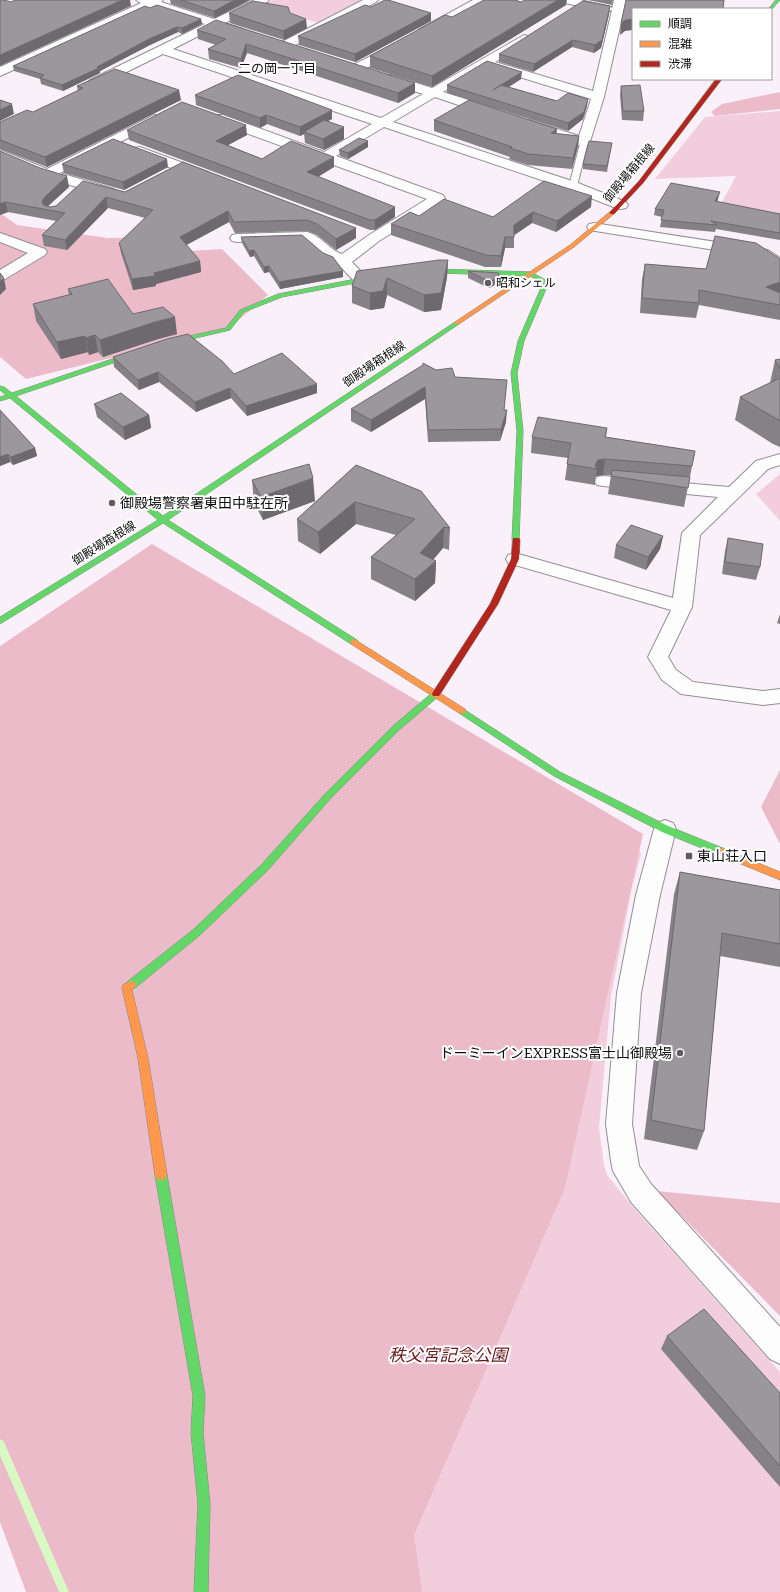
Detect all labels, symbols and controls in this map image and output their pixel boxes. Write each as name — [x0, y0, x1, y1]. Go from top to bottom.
legend — [632, 8, 772, 80]
text: 順調 — [668, 17, 692, 31]
text: 混雑 — [668, 37, 692, 51]
text: 渋滞 — [668, 57, 692, 71]
district label: 二の岡一丁目 — [238, 61, 316, 76]
street label: 御殿場箱根線 — [600, 141, 658, 205]
place label: 昭和シェル — [496, 276, 556, 290]
marker: 昭和シェル — [483, 278, 493, 288]
street label: 御殿場箱根線 — [340, 338, 408, 390]
place label: 御殿場警察署東田中駐在所 — [120, 495, 288, 511]
marker: 御殿場警察署東田中駐在所 — [107, 498, 117, 508]
street label: 御殿場箱根線 — [70, 518, 138, 568]
place label: 東山荘入口 — [697, 848, 767, 864]
marker: 東山荘入口 — [684, 851, 694, 861]
place label: ドーミーインEXPRESS富士山御殿場 — [440, 1045, 672, 1061]
marker: ドーミーインEXPRESS富士山御殿場 — [675, 1048, 685, 1058]
park label: 秩父宮記念公園 — [389, 1345, 509, 1365]

